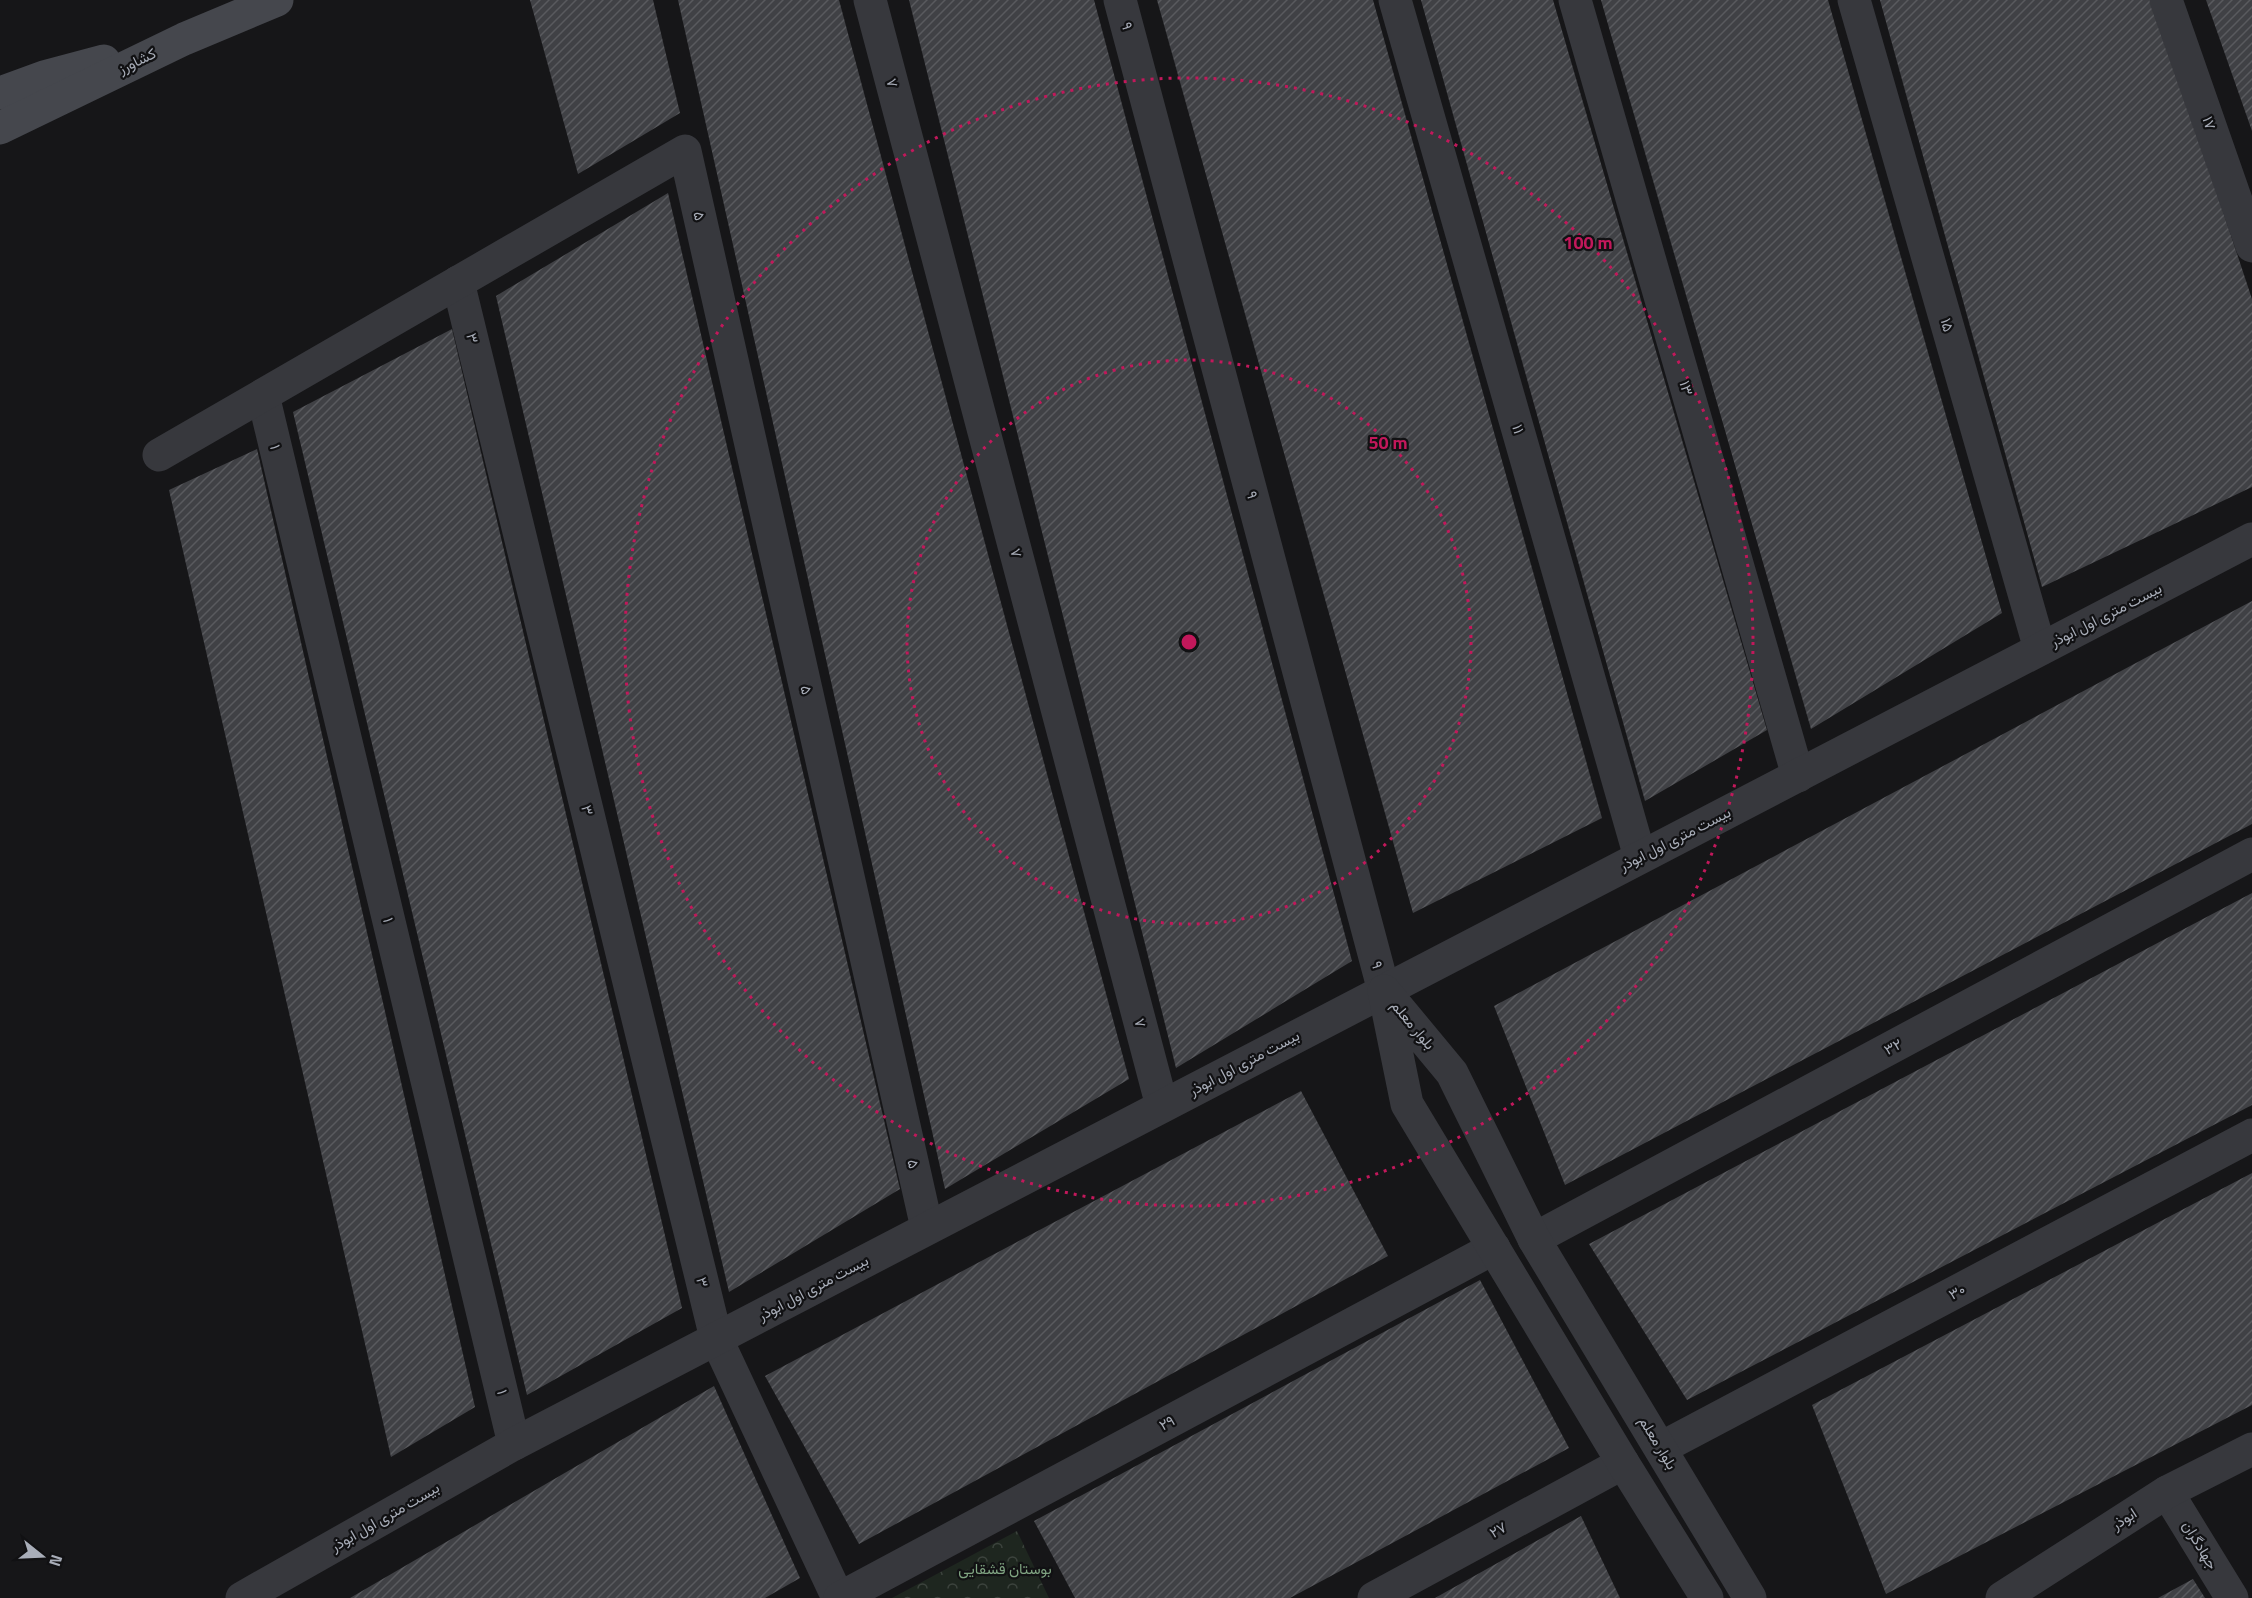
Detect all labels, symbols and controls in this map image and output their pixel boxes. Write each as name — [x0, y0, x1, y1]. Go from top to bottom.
street label: ۹ — [1115, 19, 1140, 32]
street label: کشاورز — [113, 41, 160, 80]
street label: ۷ — [880, 76, 905, 90]
street label: ۱۷ — [2196, 113, 2223, 133]
street label: ۵ — [687, 209, 712, 223]
text: 100 m — [1563, 229, 1613, 256]
street label: ۱۵ — [1935, 315, 1960, 335]
street label: ۳ — [460, 330, 485, 346]
street label: ۱۳ — [1673, 378, 1700, 398]
street label: ۱۱ — [1506, 422, 1531, 436]
text: 50 m — [1368, 429, 1408, 456]
street label: ۱ — [264, 442, 287, 452]
street label: ۹ — [1240, 488, 1265, 501]
street label: ۷ — [1004, 546, 1029, 560]
street label: بیست متری اول ابوذر — [2045, 576, 2166, 653]
centre of rings — [1179, 632, 1199, 652]
street label: ۵ — [794, 683, 819, 697]
street label: بیست متری اول ابوذر — [1614, 800, 1735, 877]
street label: ۳ — [575, 802, 600, 818]
street label: ۱ — [377, 915, 400, 925]
street label: ۹ — [1365, 958, 1390, 971]
street label: بلوار معلم — [1386, 995, 1441, 1055]
street label: ۷ — [1128, 1016, 1153, 1030]
street label: بیست متری اول ابوذر — [1183, 1024, 1303, 1102]
street label: ۳۲ — [1880, 1032, 1906, 1061]
street label: ۵ — [901, 1157, 926, 1171]
street label: بیست متری اول ابوذر — [752, 1249, 872, 1327]
street label: ۳ — [690, 1274, 715, 1290]
street label: ۳۰ — [1944, 1278, 1969, 1306]
street label: ۱ — [491, 1387, 514, 1397]
street label: ۲۹ — [1155, 1409, 1179, 1436]
street label: بلوار معلم — [1633, 1412, 1683, 1474]
street label: بیست متری اول ابوذر — [325, 1476, 444, 1558]
street label: ابوذر — [2105, 1502, 2141, 1536]
street label: ۲۷ — [1485, 1515, 1511, 1544]
street label: جهادگران — [2177, 1516, 2224, 1574]
north arrow — [12, 1526, 72, 1586]
text: N — [43, 1552, 69, 1570]
park label: بوستان قشقایی — [958, 1557, 1052, 1580]

